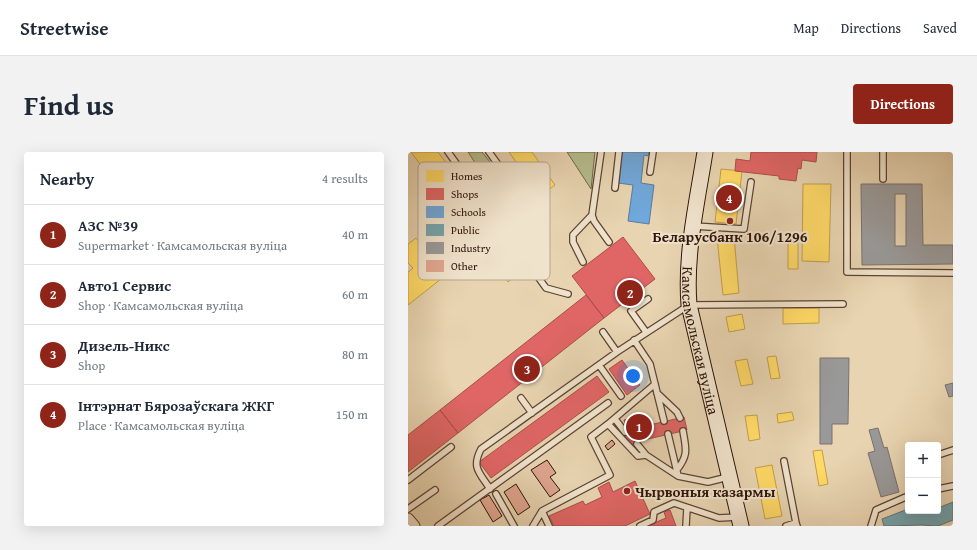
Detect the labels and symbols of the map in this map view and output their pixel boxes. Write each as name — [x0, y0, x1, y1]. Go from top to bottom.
legend — [418, 162, 550, 280]
text: Homes — [451, 168, 482, 184]
pin: 4 — [716, 183, 742, 213]
text: Shops — [451, 186, 478, 202]
text: Schools — [451, 204, 486, 220]
marker: Беларусбанк 106/1296 — [725, 216, 735, 226]
text: Public — [451, 222, 480, 238]
place label: Беларусбанк 106/1296 — [652, 226, 808, 247]
text: Industry — [451, 240, 491, 256]
text: Other — [451, 258, 478, 274]
street label: Камсамольская вуліца — [678, 266, 725, 417]
pin: 2 — [617, 278, 643, 308]
pin: 3 — [514, 354, 540, 384]
your location — [623, 366, 643, 386]
pin: 1 — [626, 412, 652, 442]
place label: Чырвоныя казармы — [635, 481, 776, 502]
marker: Чырвоныя казармы — [622, 486, 632, 496]

